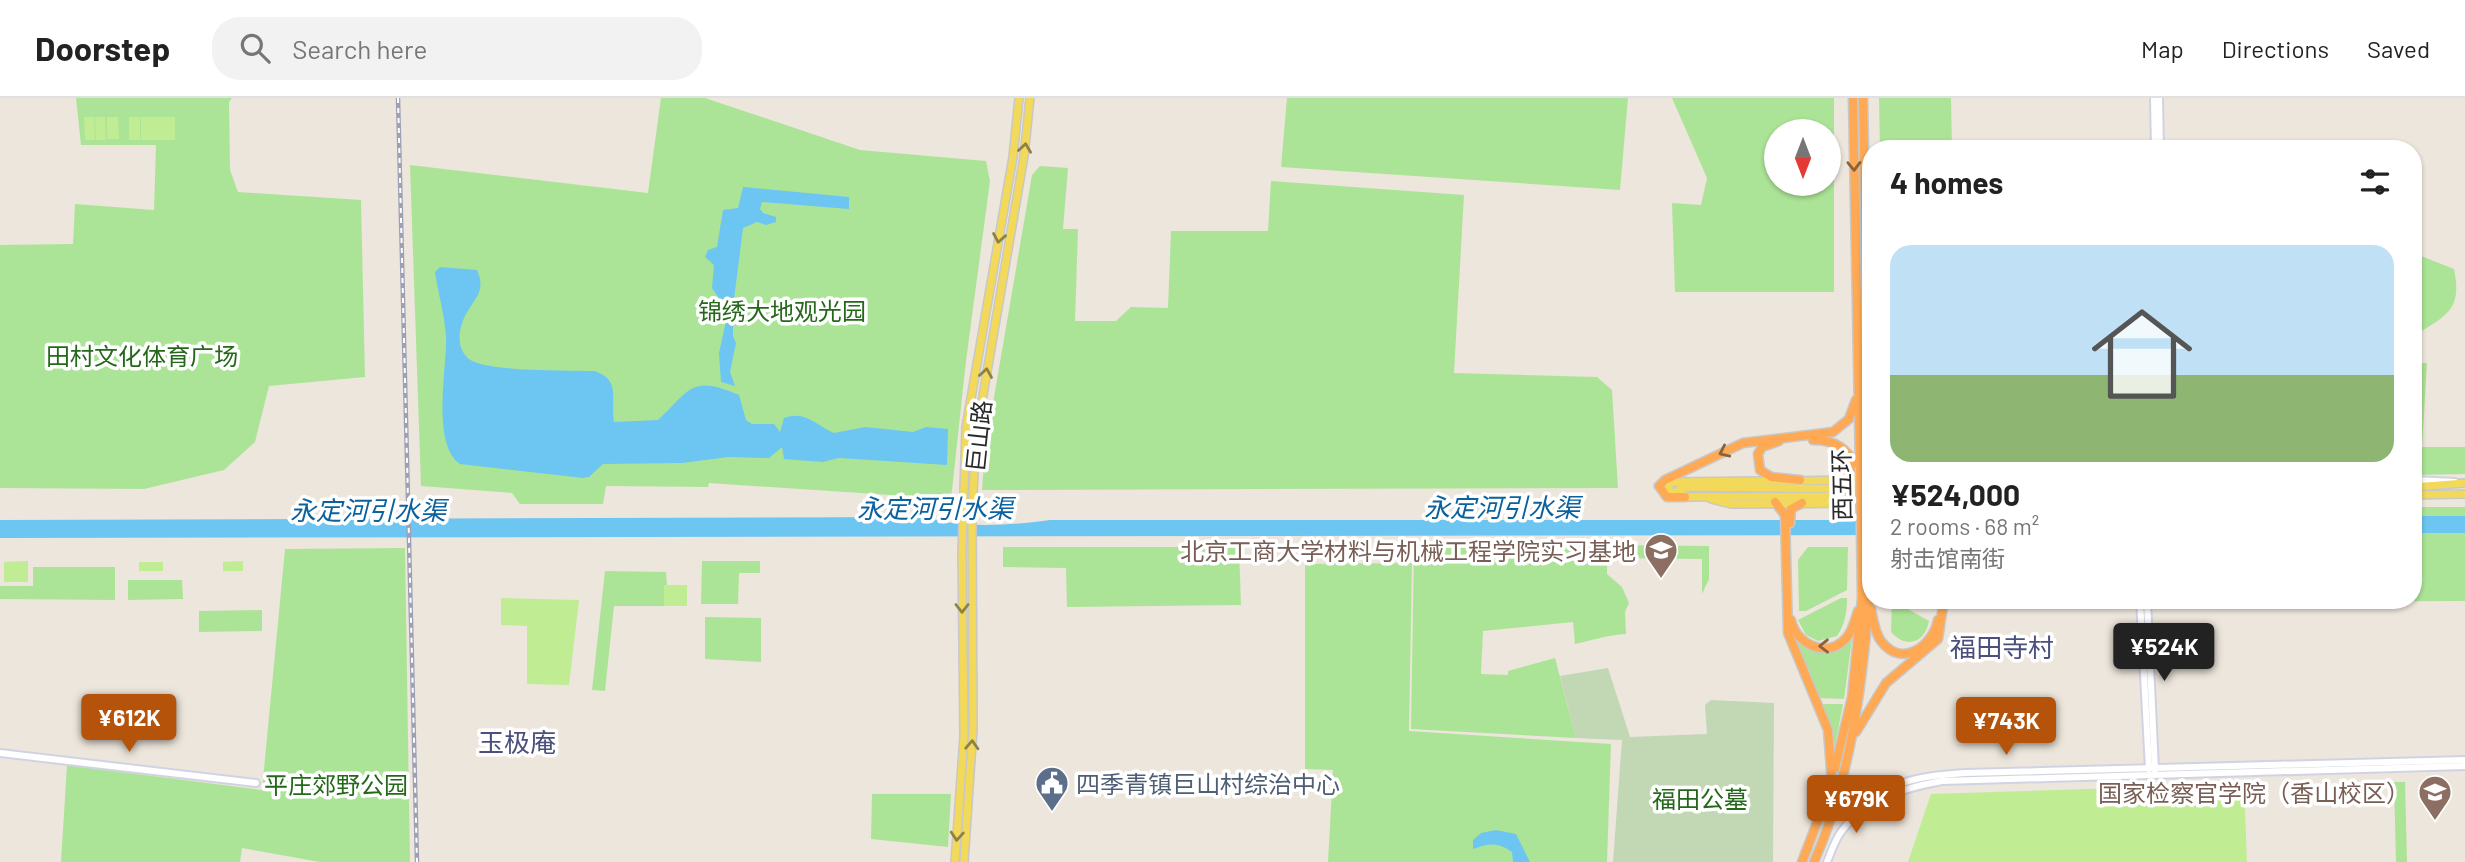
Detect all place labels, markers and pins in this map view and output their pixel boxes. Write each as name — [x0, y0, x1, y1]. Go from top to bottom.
school or university icon: 北京工商大学材料与机械工程学院实习基地 — [1642, 531, 1680, 580]
place label: 北京工商大学材料与机械工程学院实习基地 — [1180, 536, 1636, 565]
pin: ¥524K — [2115, 624, 2213, 683]
pin: ¥612K — [80, 694, 178, 754]
pin: ¥743K — [1957, 698, 2055, 757]
public building icon: 四季青镇巨山村综治中心 — [1033, 764, 1071, 813]
place label: 四季青镇巨山村综治中心 — [1076, 769, 1340, 798]
school or university icon: 国家检察官学院（香山校区） — [2416, 773, 2454, 822]
pin: ¥679K — [1807, 776, 1905, 835]
place label: 国家检察官学院（香山校区） — [2098, 778, 2410, 807]

